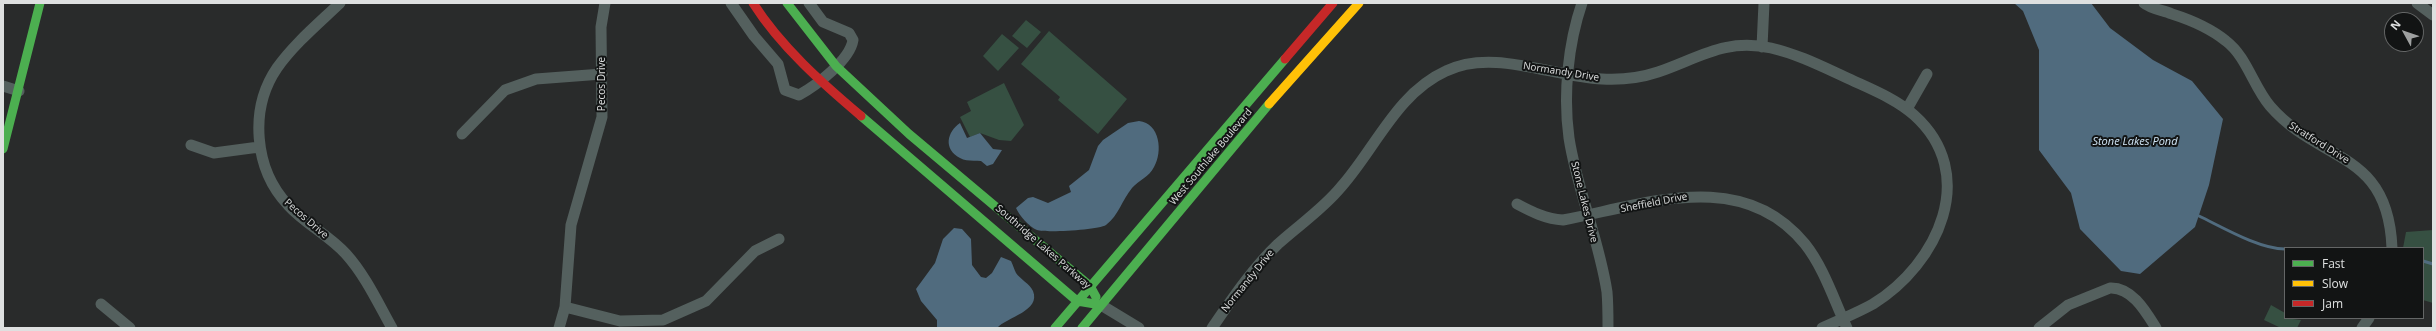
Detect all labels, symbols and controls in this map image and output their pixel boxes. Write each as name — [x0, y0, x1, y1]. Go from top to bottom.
north arrow — [2384, 12, 2424, 52]
text: N — [2387, 16, 2404, 33]
street label: Pecos Drive — [596, 57, 608, 111]
street label: Normandy Drive — [1522, 60, 1600, 84]
street label: West Southlake Boulevard — [1167, 106, 1255, 208]
street label: Stratford Drive — [2287, 120, 2351, 166]
water label: Stone Lakes Pond — [2092, 135, 2178, 149]
street label: Stone Lakes Drive — [1568, 160, 1600, 244]
street label: Sheffield Drive — [1620, 191, 1688, 215]
street label: Pecos Drive — [282, 197, 330, 241]
street label: Southridge Lakes Parkway — [993, 202, 1093, 292]
street label: Normandy Drive — [1219, 247, 1277, 315]
legend — [2284, 247, 2424, 319]
text: Fast — [2322, 255, 2345, 272]
text: Slow — [2322, 275, 2348, 292]
text: Jam — [2322, 295, 2343, 312]

